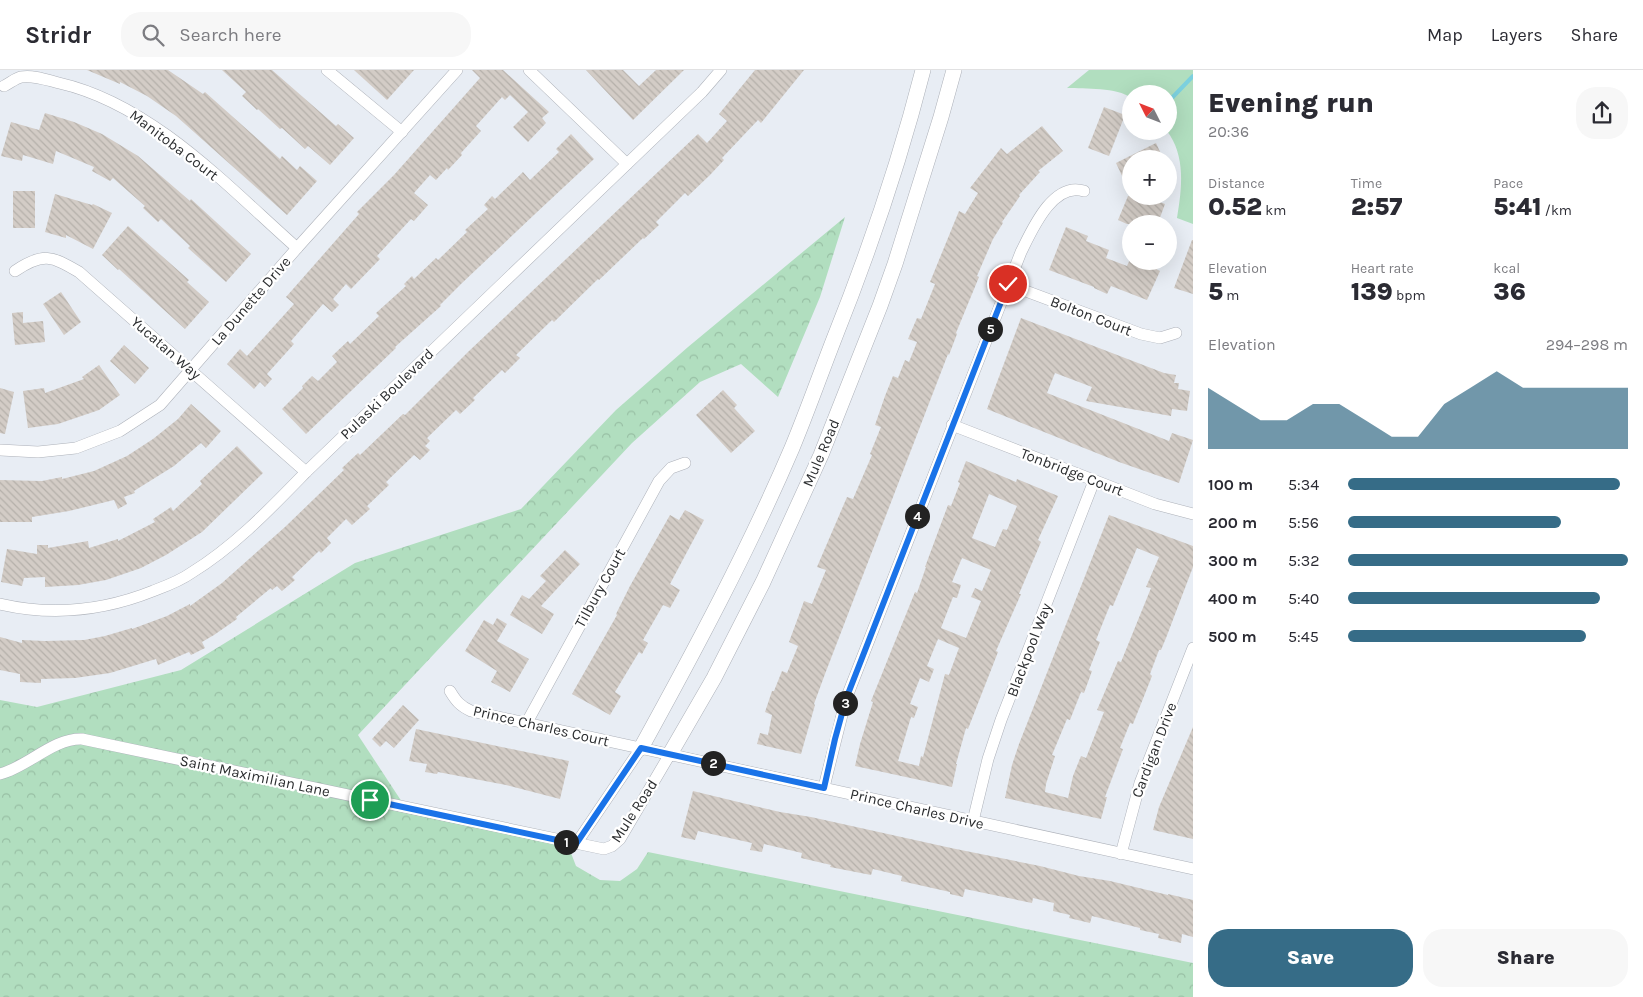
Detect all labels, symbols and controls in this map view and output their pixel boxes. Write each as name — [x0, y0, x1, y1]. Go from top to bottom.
search box — [121, 12, 471, 57]
text: Stridr — [25, 21, 91, 49]
icon: search — [139, 21, 167, 49]
text: Search here — [179, 24, 281, 46]
text: Map — [1427, 24, 1463, 46]
text: Layers — [1491, 24, 1543, 46]
text: Share — [1571, 24, 1618, 46]
north arrow — [1122, 85, 1178, 140]
map controls — [1122, 85, 1177, 270]
text: Evening run — [1208, 86, 1374, 119]
button: share — [1576, 87, 1628, 139]
street label: Manitoba Court — [126, 106, 222, 184]
text: 20:36 — [1208, 122, 1249, 141]
button: + — [1122, 150, 1177, 205]
text: Distance — [1208, 175, 1265, 192]
text: Time — [1351, 175, 1382, 192]
text: Pace — [1493, 175, 1523, 192]
text: 0.52 — [1208, 192, 1262, 221]
text: 2:57 — [1351, 192, 1402, 221]
text: 5:41 — [1493, 192, 1542, 221]
text: km — [1262, 202, 1286, 219]
text: /km — [1542, 202, 1572, 219]
button: − — [1122, 215, 1177, 270]
street label: La Dunette Drive — [207, 253, 295, 349]
text: Elevation — [1208, 260, 1267, 277]
text: Heart rate — [1351, 260, 1414, 277]
text: kcal — [1493, 260, 1520, 277]
pin — [987, 263, 1029, 305]
icon: check — [994, 270, 1022, 298]
text: 5 — [1208, 277, 1223, 306]
text: 139 — [1351, 277, 1393, 306]
text: 36 — [1493, 277, 1526, 306]
text: m — [1223, 287, 1239, 304]
text: bpm — [1393, 287, 1426, 304]
street label: Bolton Court — [1048, 292, 1135, 340]
street label: Yucatan Way — [127, 313, 205, 383]
pin: 5 — [978, 316, 1002, 342]
text: 5 — [986, 321, 995, 338]
text: Elevation — [1208, 335, 1276, 354]
text: 294–298 m — [1546, 335, 1628, 354]
street label: Pulaski Boulevard — [337, 345, 437, 443]
street label: Mule Road — [799, 416, 843, 490]
street label: Tonbridge Court — [1018, 444, 1126, 500]
text: 100 m — [1208, 475, 1253, 494]
text: 5:34 — [1288, 475, 1319, 494]
pin: 4 — [904, 504, 930, 528]
text: 4 — [913, 508, 922, 525]
text: 200 m — [1208, 513, 1257, 532]
text: 5:56 — [1288, 513, 1319, 532]
street label: Tilbury Court — [571, 545, 629, 631]
text: 300 m — [1208, 551, 1257, 570]
text: 5:32 — [1288, 551, 1319, 570]
text: 400 m — [1208, 589, 1257, 608]
text: 5:40 — [1288, 589, 1319, 608]
street label: Blackpool Way — [1003, 601, 1055, 699]
text: 500 m — [1208, 627, 1257, 646]
text: 5:45 — [1288, 627, 1319, 646]
pin: 3 — [832, 690, 858, 716]
text: 3 — [841, 695, 850, 712]
street label: Cardigan Drive — [1128, 700, 1180, 800]
street label: Prince Charles Court — [471, 702, 611, 750]
pin: 2 — [700, 750, 726, 776]
street label: Saint Maximilian Lane — [178, 751, 332, 801]
text: 2 — [709, 755, 718, 772]
street label: Mule Road — [607, 776, 661, 846]
pin — [349, 779, 391, 821]
street label: Prince Charles Drive — [848, 785, 986, 833]
icon: arrive — [356, 786, 384, 814]
pin: 1 — [554, 830, 578, 854]
text: 1 — [564, 834, 569, 851]
button: Save — [1208, 929, 1413, 987]
button: Share — [1423, 929, 1628, 987]

